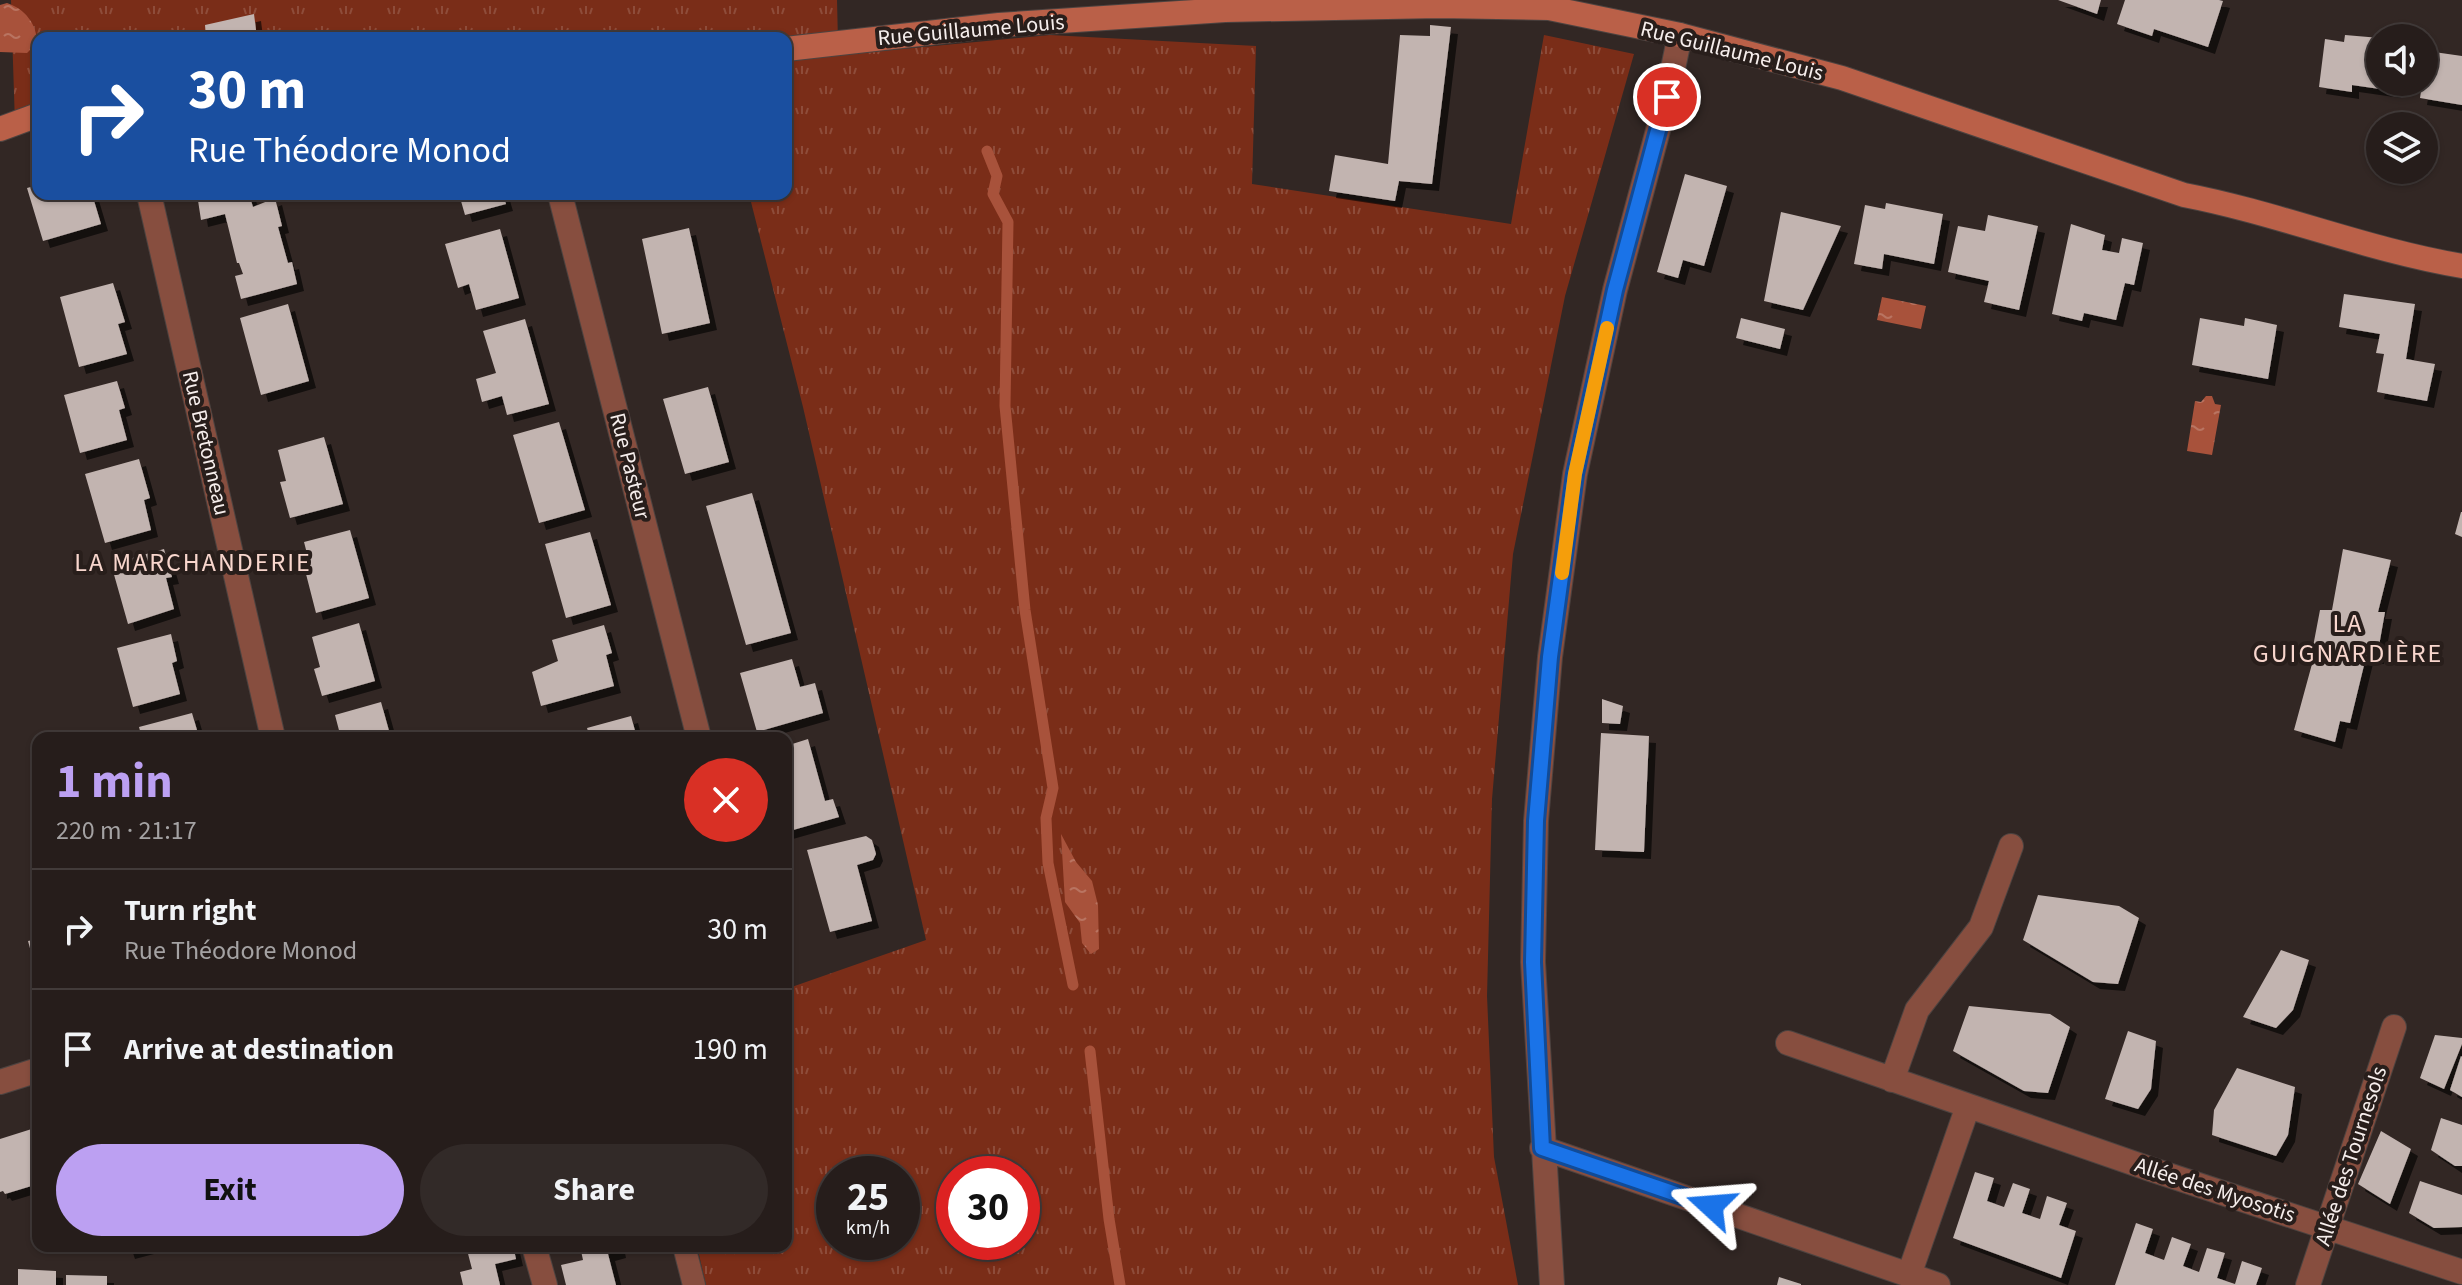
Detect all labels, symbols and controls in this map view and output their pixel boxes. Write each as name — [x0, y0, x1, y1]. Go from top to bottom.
street label: Rue Guillaume Louis — [876, 6, 1066, 54]
street label: Rue Guillaume Louis — [1637, 13, 1827, 89]
map controls — [2366, 24, 2438, 184]
button: sound — [2366, 24, 2438, 96]
text: 30 m — [188, 51, 306, 130]
pin — [1633, 63, 1701, 131]
icon: right — [56, 64, 160, 168]
icon: arrive — [1645, 75, 1689, 119]
button: layers — [2366, 112, 2438, 184]
text: Rue Théodore Monod — [188, 125, 511, 176]
street label: Rue Bretonneau — [174, 367, 238, 519]
street label: Rue Pasteur — [601, 409, 659, 523]
district label: LA MARCHANDERIE — [74, 544, 312, 581]
district label: LA GUIGNARDIÈRE — [2253, 605, 2443, 672]
text: 1 min — [56, 748, 173, 816]
button: close — [684, 758, 768, 842]
text: 220 m · 21:17 — [56, 812, 197, 849]
text: Turn right — [124, 889, 256, 932]
icon: right — [56, 907, 100, 951]
text: 30 m — [707, 908, 768, 951]
text: Rue Théodore Monod — [124, 932, 357, 969]
icon: arrive — [56, 1027, 100, 1071]
text: Arrive at destination — [124, 1028, 394, 1071]
text: 190 m — [692, 1028, 768, 1071]
street label: Allée des Tournesols — [2307, 1062, 2395, 1250]
button: Exit — [56, 1144, 404, 1236]
button: Share — [420, 1144, 768, 1236]
street label: Allée des Myosotis — [2131, 1149, 2299, 1231]
speed limit sign: 30 — [936, 1156, 1040, 1260]
position arrow — [1669, 1164, 1753, 1248]
text: 25 — [847, 1169, 889, 1226]
text: km/h — [846, 1214, 890, 1242]

